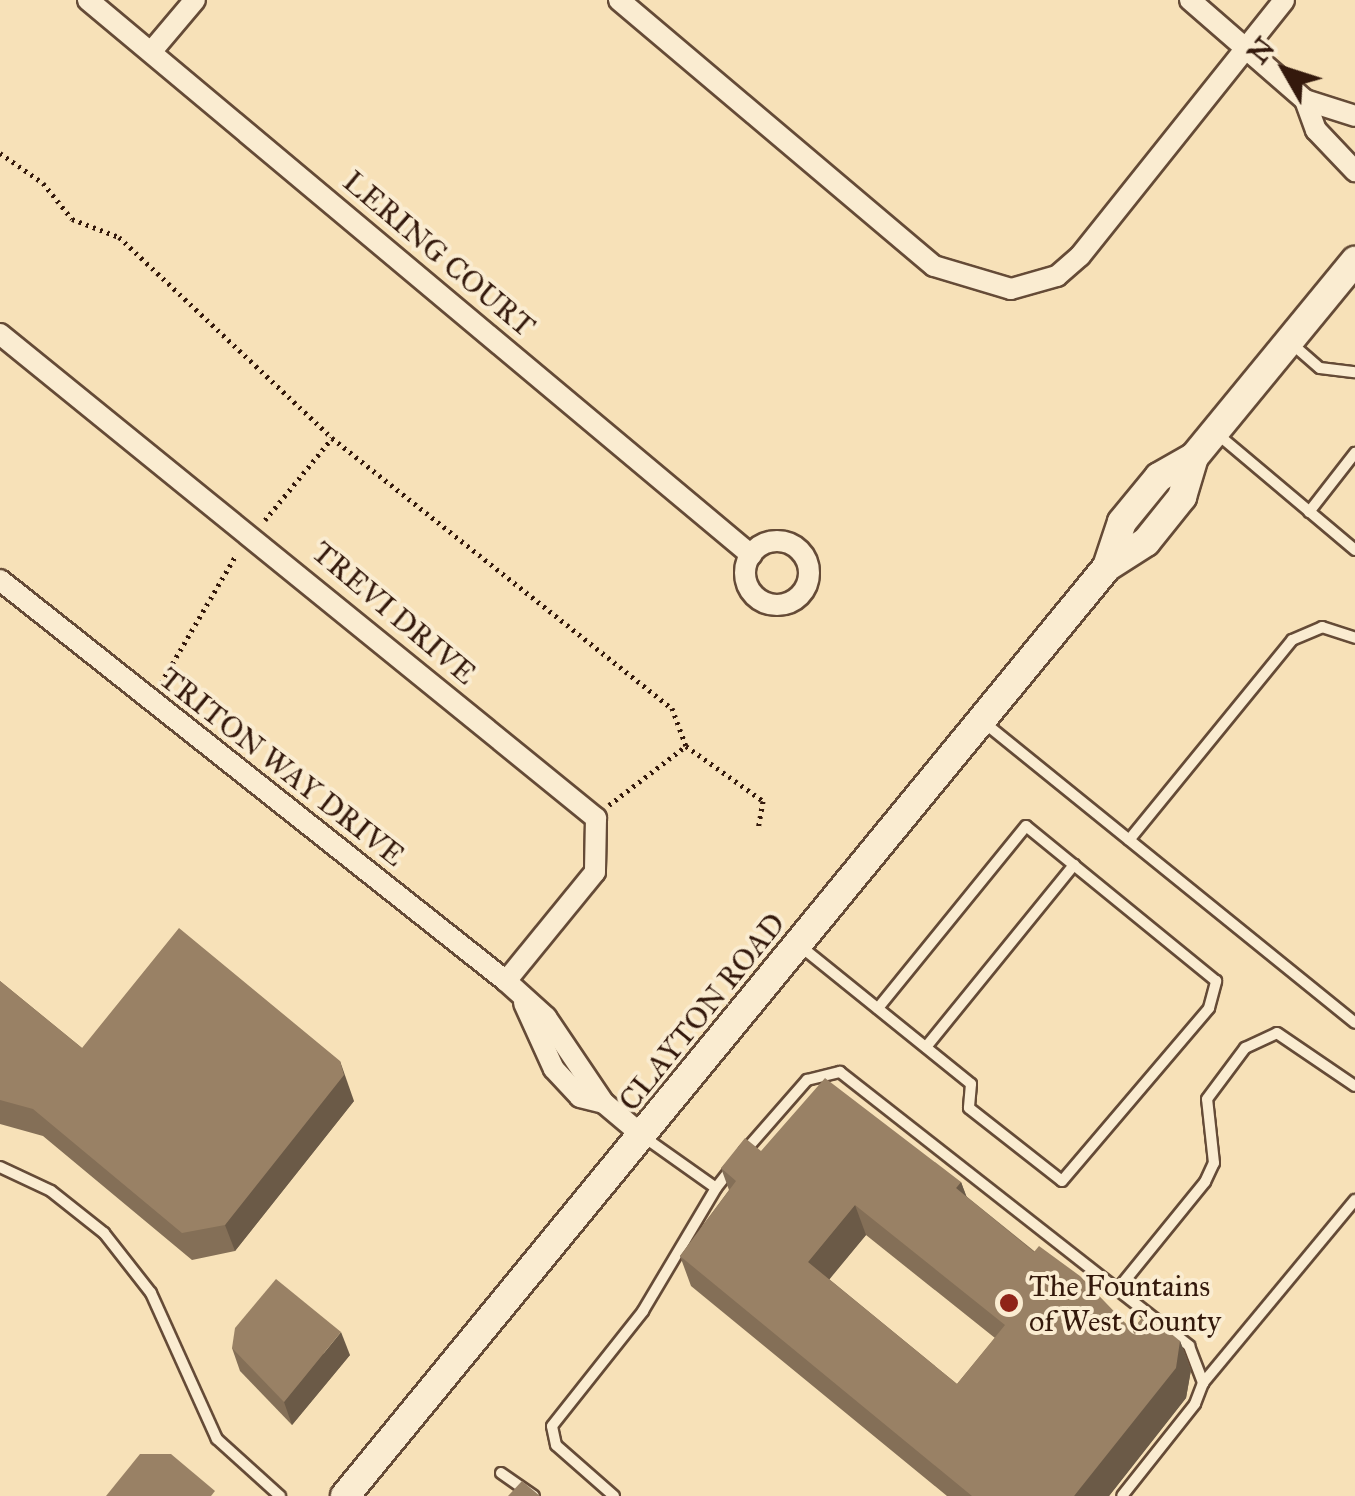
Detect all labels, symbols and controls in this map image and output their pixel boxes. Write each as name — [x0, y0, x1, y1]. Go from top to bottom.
north arrow — [1235, 20, 1335, 120]
text: N — [1240, 31, 1282, 71]
street label: LERING COURT — [336, 163, 542, 345]
street label: TREVI DRIVE — [305, 534, 483, 692]
street label: TRITON WAY DRIVE — [152, 660, 412, 874]
street label: CLAYTON ROAD — [611, 906, 793, 1118]
place label: The Fountains of West County — [1029, 1268, 1221, 1338]
marker: The Fountains of West County — [998, 1292, 1020, 1314]

